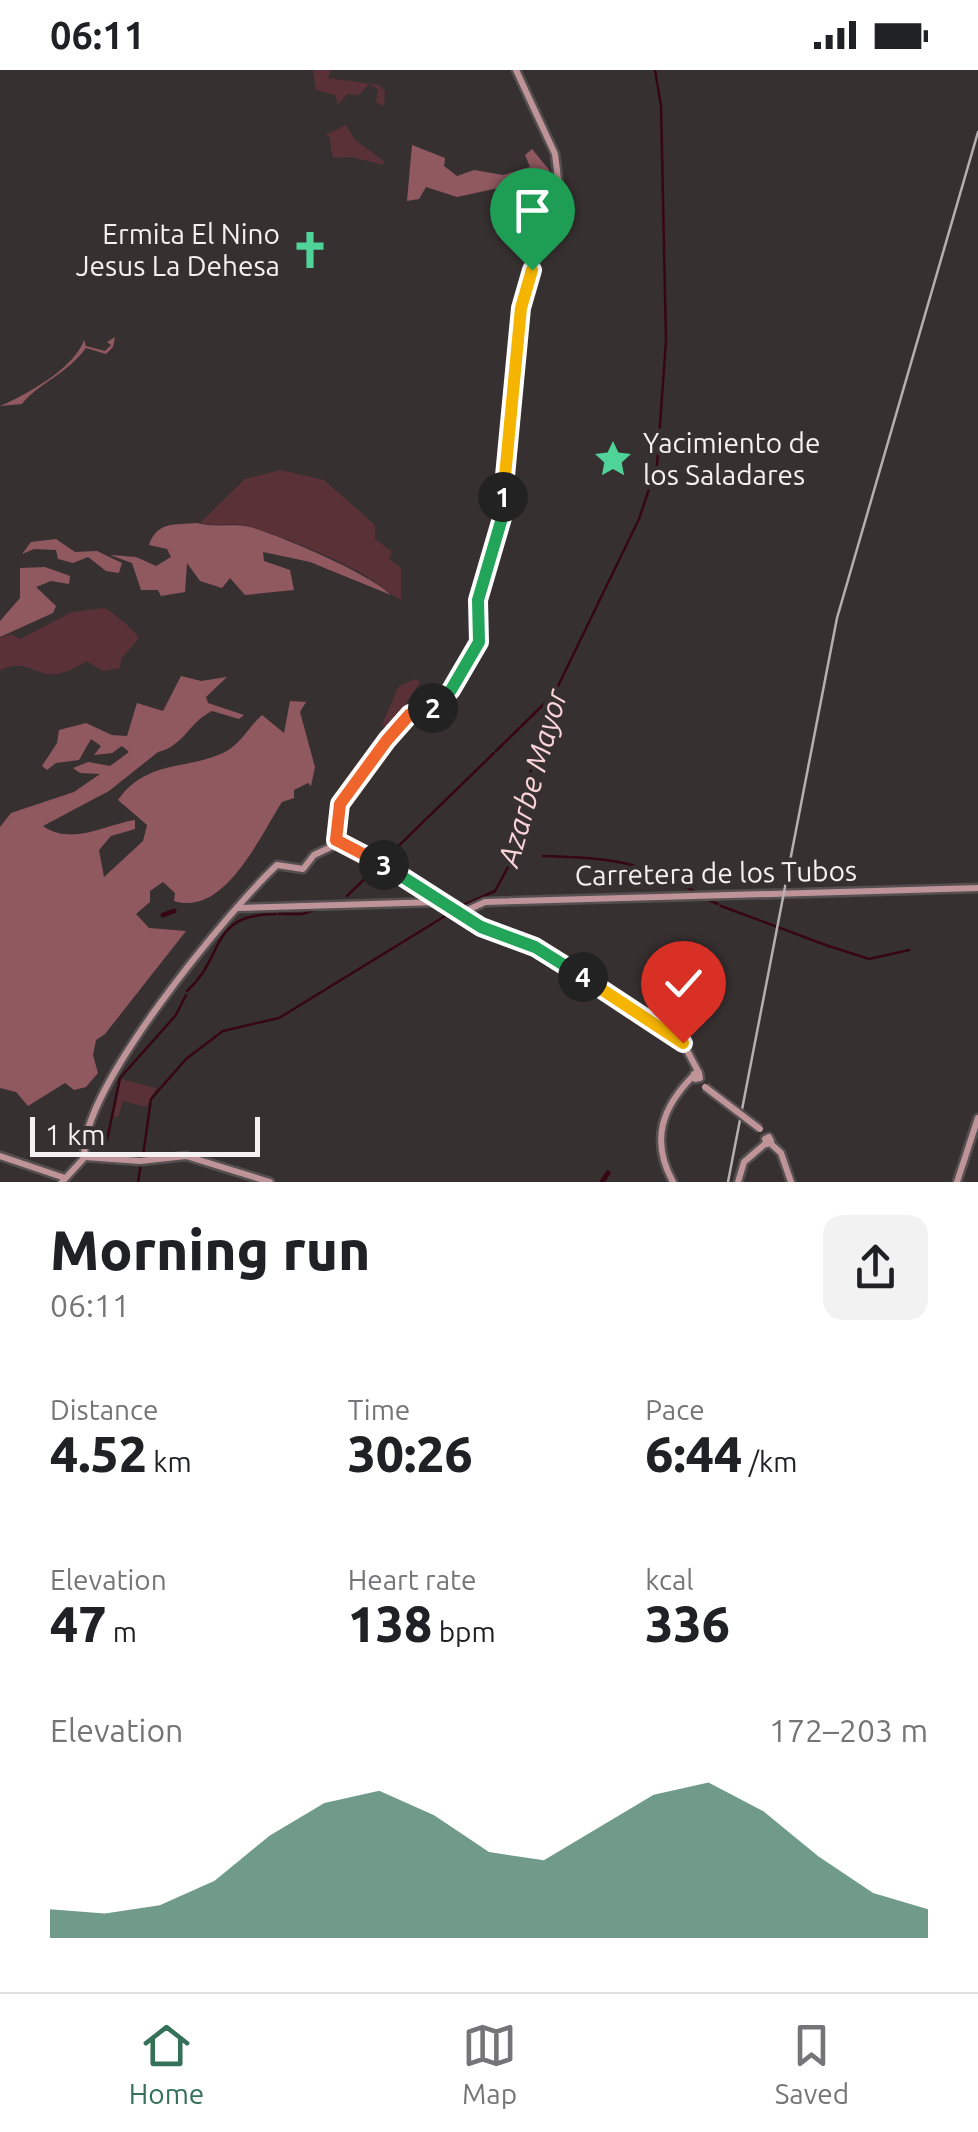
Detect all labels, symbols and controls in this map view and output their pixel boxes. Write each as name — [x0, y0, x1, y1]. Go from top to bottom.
text: 06:11 — [50, 14, 145, 56]
pin — [490, 168, 575, 271]
icon: arrive — [505, 183, 560, 238]
place label: Ermita El Nino Jesus La Dehesa — [76, 218, 280, 281]
church icon: Ermita El Nino Jesus La Dehesa — [289, 229, 331, 271]
place label: Yacimiento de los Saladares — [643, 427, 820, 490]
place icon: Yacimiento de los Saladares — [592, 438, 634, 480]
pin: 1 — [478, 472, 528, 522]
text: 1 — [495, 481, 511, 512]
pin: 2 — [408, 683, 458, 733]
water label: Azarbe Mayor — [490, 684, 574, 872]
text: 2 — [425, 692, 441, 723]
pin: 3 — [359, 840, 409, 890]
text: 3 — [376, 849, 392, 880]
street label: Carretera de los Tubos — [575, 855, 857, 890]
pin — [641, 941, 726, 1044]
pin: 4 — [558, 952, 608, 1002]
icon: check — [656, 956, 711, 1011]
text: 4 — [575, 961, 591, 992]
scale bar — [30, 1112, 260, 1156]
text: 1 km — [45, 1119, 106, 1150]
button: share — [823, 1215, 928, 1320]
text: Morning run — [50, 1219, 371, 1280]
text: 06:11 — [50, 1287, 130, 1323]
text: Distance — [50, 1394, 158, 1425]
text: Time — [348, 1394, 410, 1425]
text: Pace — [645, 1394, 705, 1425]
text: 4.52 — [50, 1425, 147, 1481]
text: 30:26 — [348, 1425, 473, 1481]
text: 6:44 — [645, 1425, 742, 1481]
text: km — [147, 1446, 192, 1477]
text: /km — [742, 1446, 797, 1477]
text: Elevation — [50, 1564, 167, 1595]
text: Heart rate — [348, 1564, 476, 1595]
text: kcal — [645, 1564, 694, 1595]
text: 47 — [50, 1595, 106, 1651]
text: 138 — [348, 1595, 432, 1651]
text: 336 — [645, 1595, 730, 1651]
text: m — [106, 1616, 137, 1647]
text: bpm — [432, 1616, 496, 1647]
text: Elevation — [50, 1712, 183, 1748]
text: 172–203 m — [769, 1712, 928, 1748]
tab: Home — [129, 2018, 204, 2109]
tab: Map — [462, 2018, 517, 2109]
tab: Saved — [775, 2018, 849, 2109]

